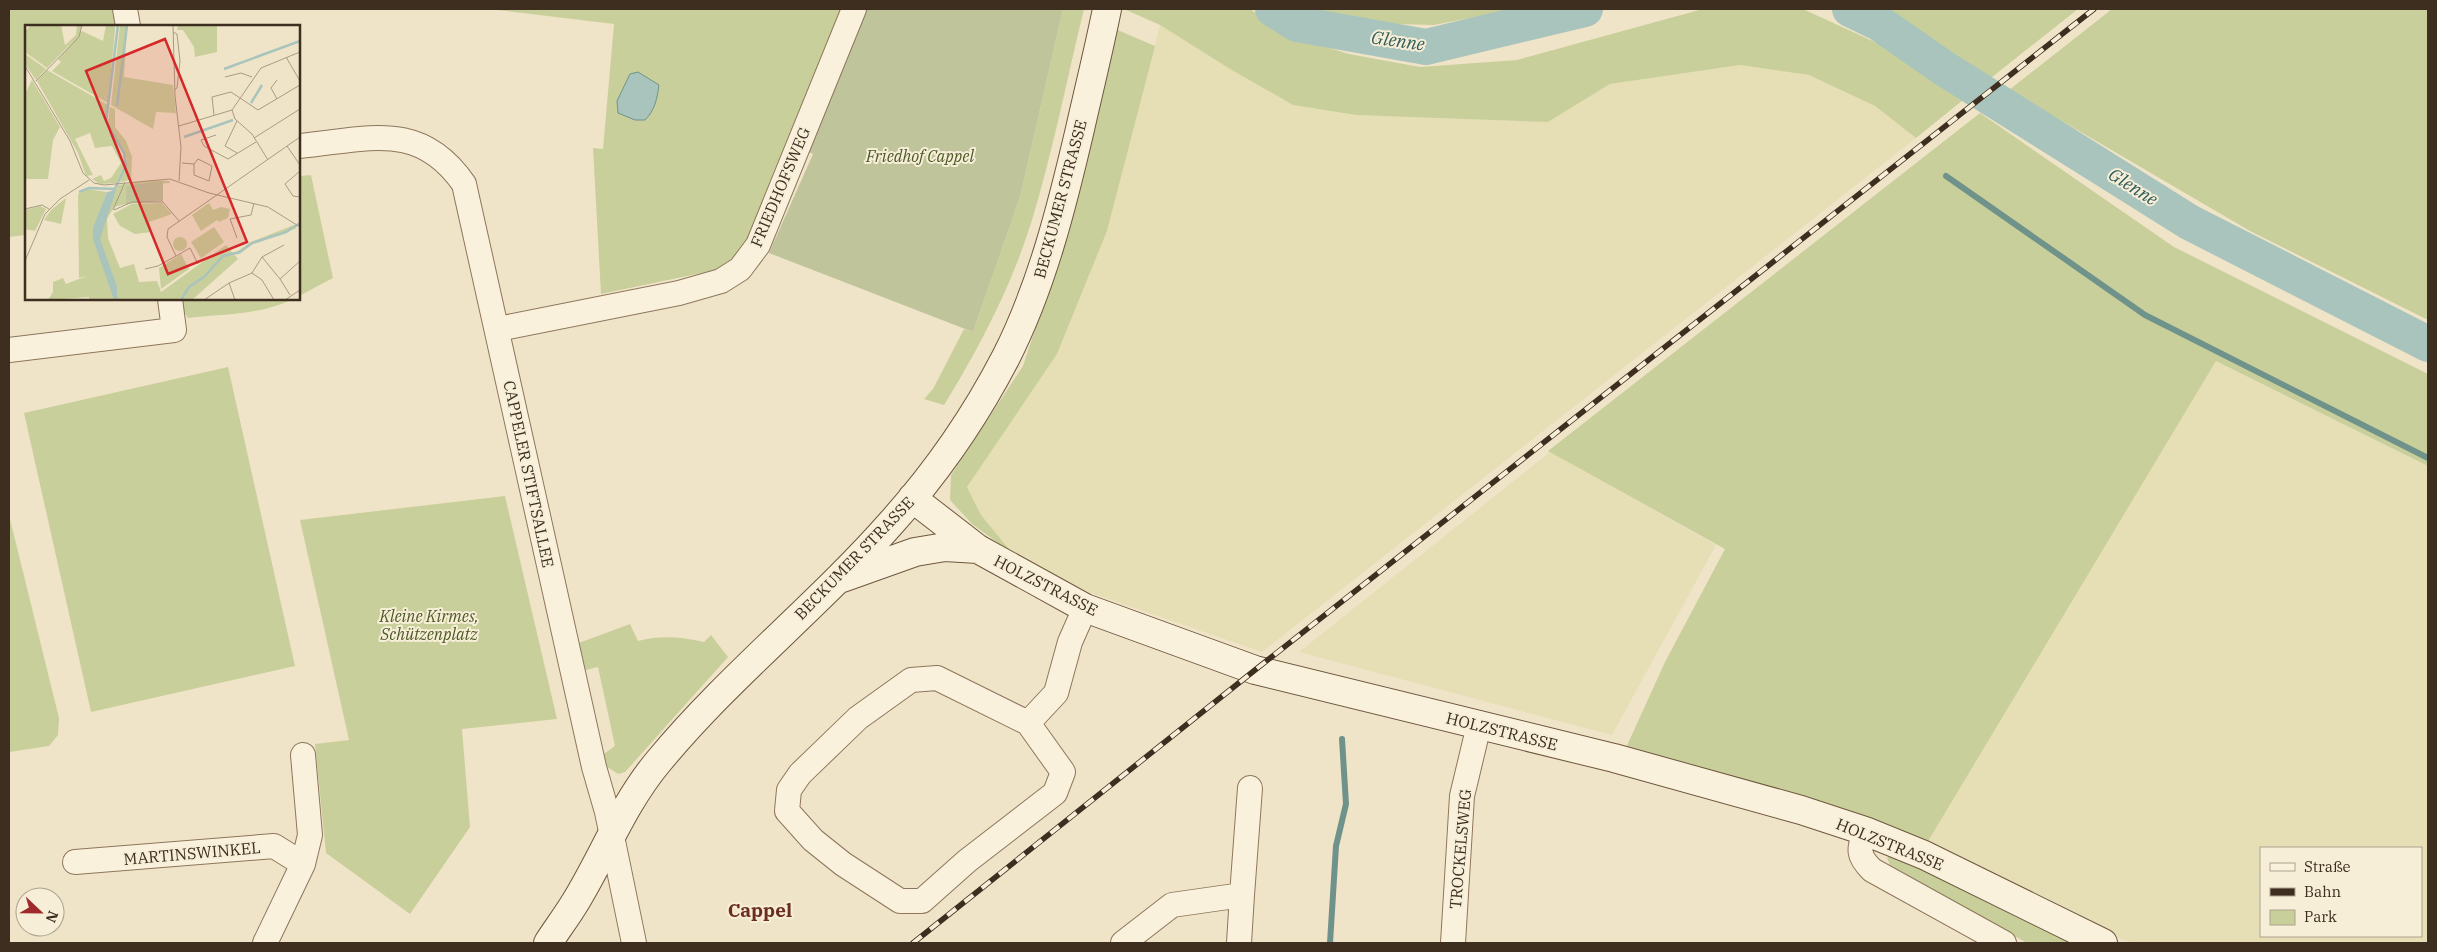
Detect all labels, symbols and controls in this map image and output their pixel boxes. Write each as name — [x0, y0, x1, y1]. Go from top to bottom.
inset map — [25, 25, 300, 300]
water label: Glenne — [1370, 25, 1426, 56]
street label: BECKUMER STRASSE — [1029, 117, 1091, 281]
street label: FRIEDHOFSWEG — [746, 124, 814, 250]
park label: Friedhof Cappel — [865, 146, 974, 166]
water label: Glenne — [2104, 163, 2162, 211]
street label: CAPPELER STIFTSALLEE — [499, 379, 559, 569]
street label: BECKUMER STRASSE — [790, 492, 918, 624]
street label: HOLZSTRASSE — [991, 550, 1101, 620]
park label: Kleine Kirmes, Schützenplatz — [378, 606, 479, 644]
street label: HOLZSTRASSE — [1444, 707, 1560, 755]
street label: TROCKELSWEG — [1445, 788, 1475, 910]
street label: HOLZSTRASSE — [1833, 813, 1947, 875]
street label: MARTINSWINKEL — [123, 837, 261, 869]
legend — [2260, 847, 2422, 937]
text: Straße — [2304, 857, 2351, 876]
text: Bahn — [2304, 882, 2342, 901]
north arrow — [15, 887, 65, 937]
district label: Cappel — [728, 898, 792, 922]
text: Park — [2304, 907, 2337, 926]
text: N — [42, 908, 62, 925]

